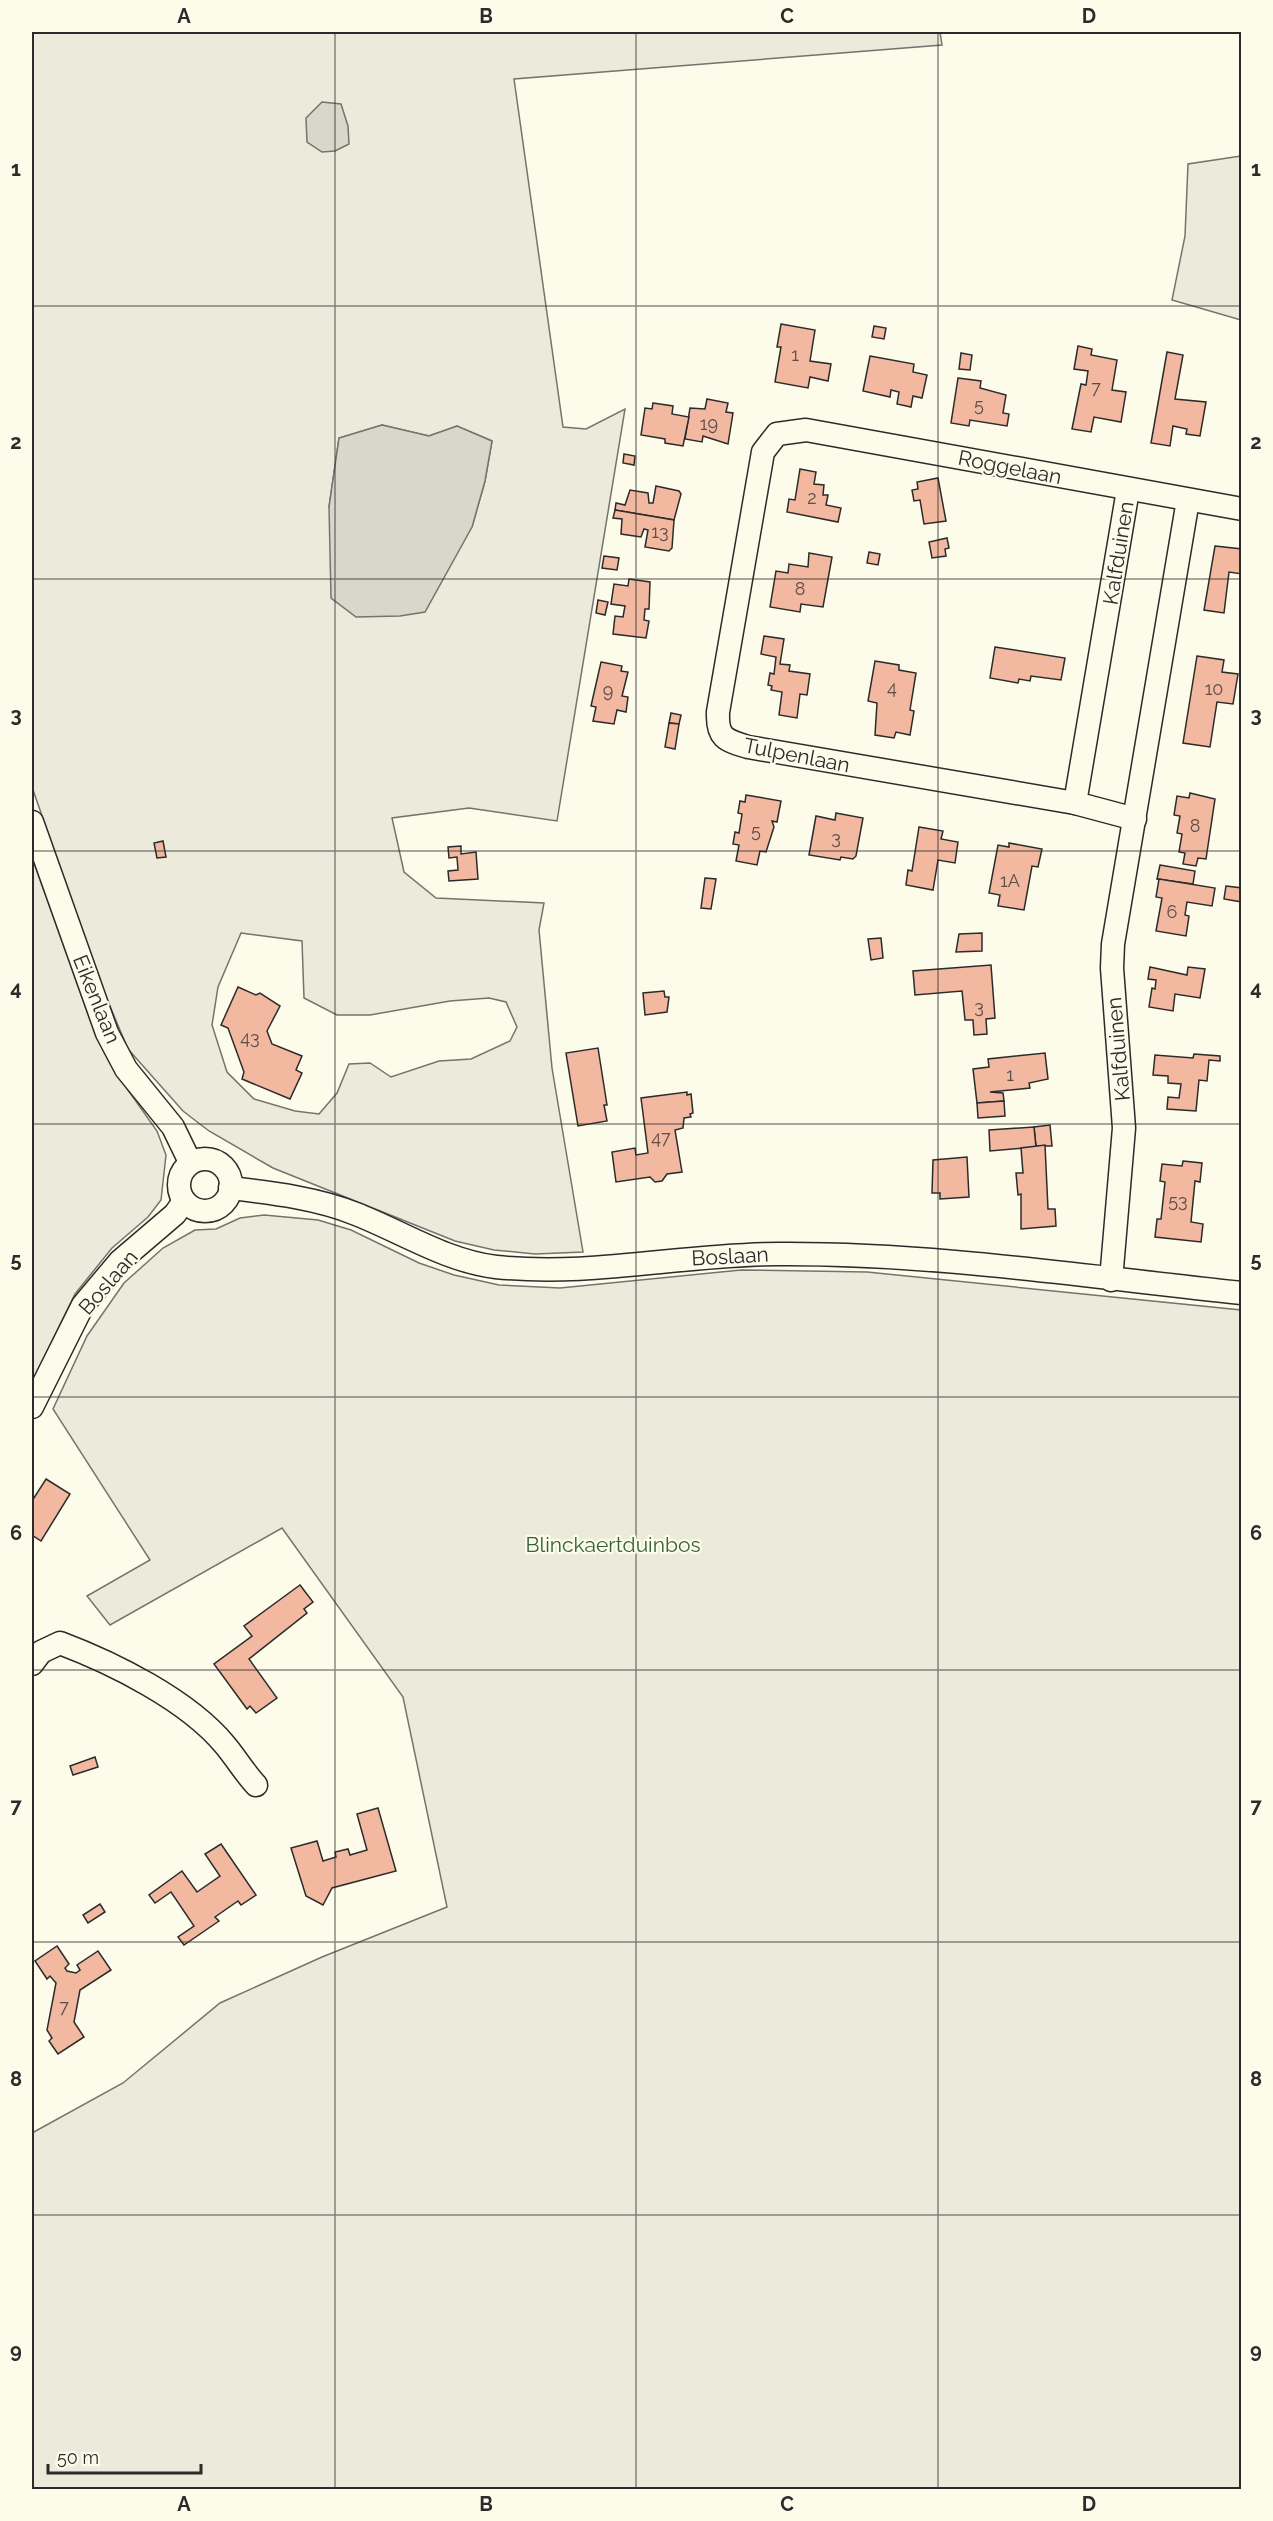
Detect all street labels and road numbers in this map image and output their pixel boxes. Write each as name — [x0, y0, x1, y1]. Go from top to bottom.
street label: Roggelaan — [956, 445, 1064, 489]
street label: Kalfduinen — [1097, 500, 1139, 606]
street label: Tulpenlaan — [742, 732, 852, 778]
street label: Eikenlaan — [68, 951, 126, 1047]
street label: Kalfduinen — [1101, 996, 1135, 1102]
street label: Boslaan — [691, 1241, 769, 1271]
street label: Boslaan — [73, 1245, 143, 1319]

